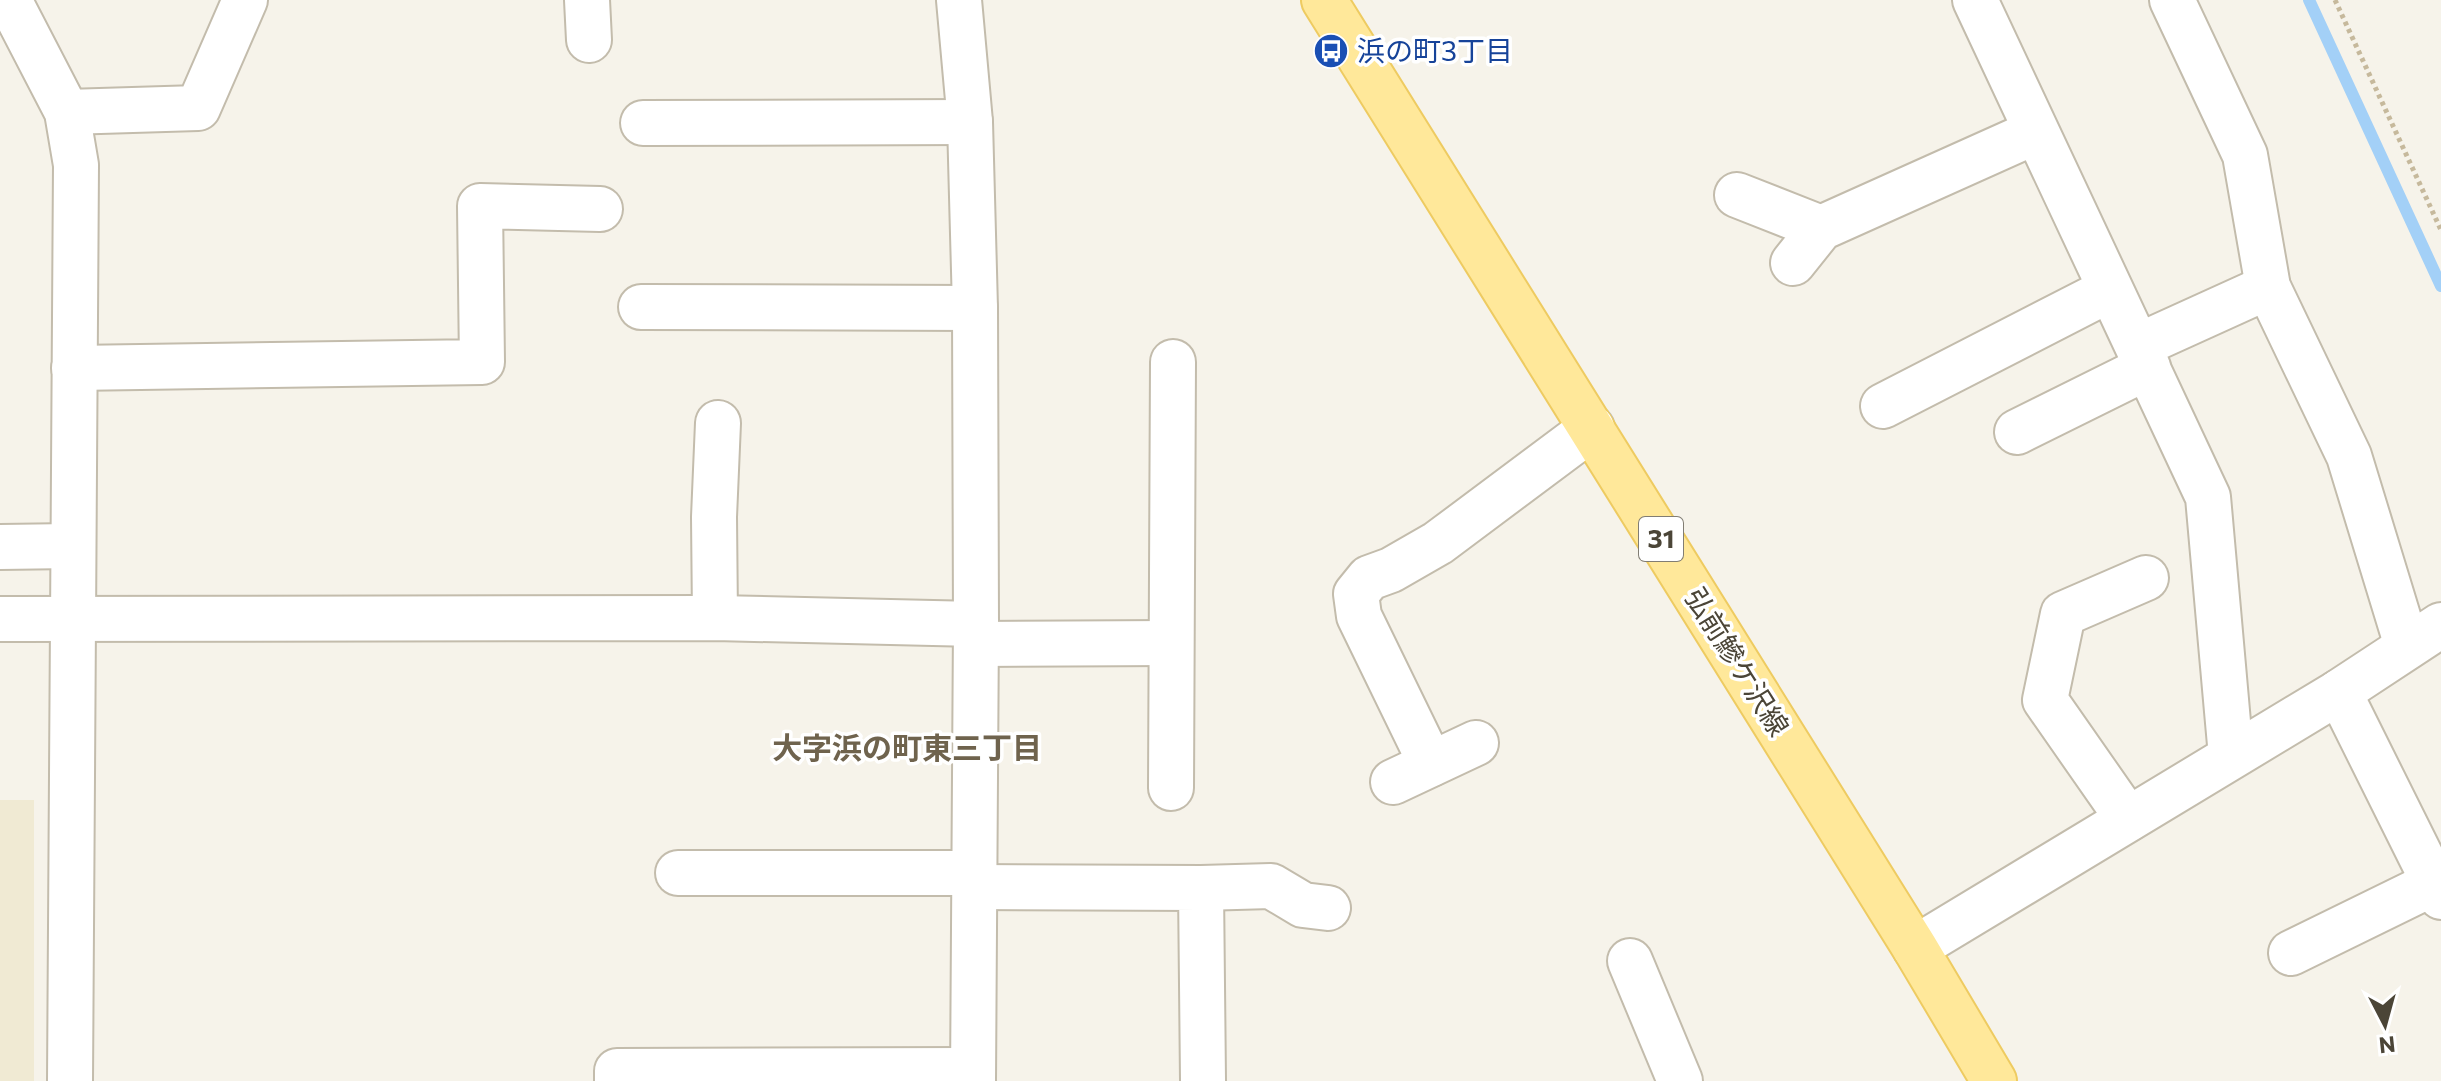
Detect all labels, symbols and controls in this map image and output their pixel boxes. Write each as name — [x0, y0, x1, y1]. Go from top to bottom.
bus stop icon: 浜の町3丁目 — [1312, 32, 1350, 70]
place label: 浜の町3丁目 — [1357, 33, 1513, 67]
road number: 31 — [1639, 517, 1683, 561]
street label: 弘前鰺ケ沢線 — [1679, 581, 1797, 742]
district label: 大字浜の町東三丁目 — [772, 728, 1042, 765]
north arrow — [2345, 985, 2425, 1065]
text: N — [2378, 1031, 2397, 1060]

